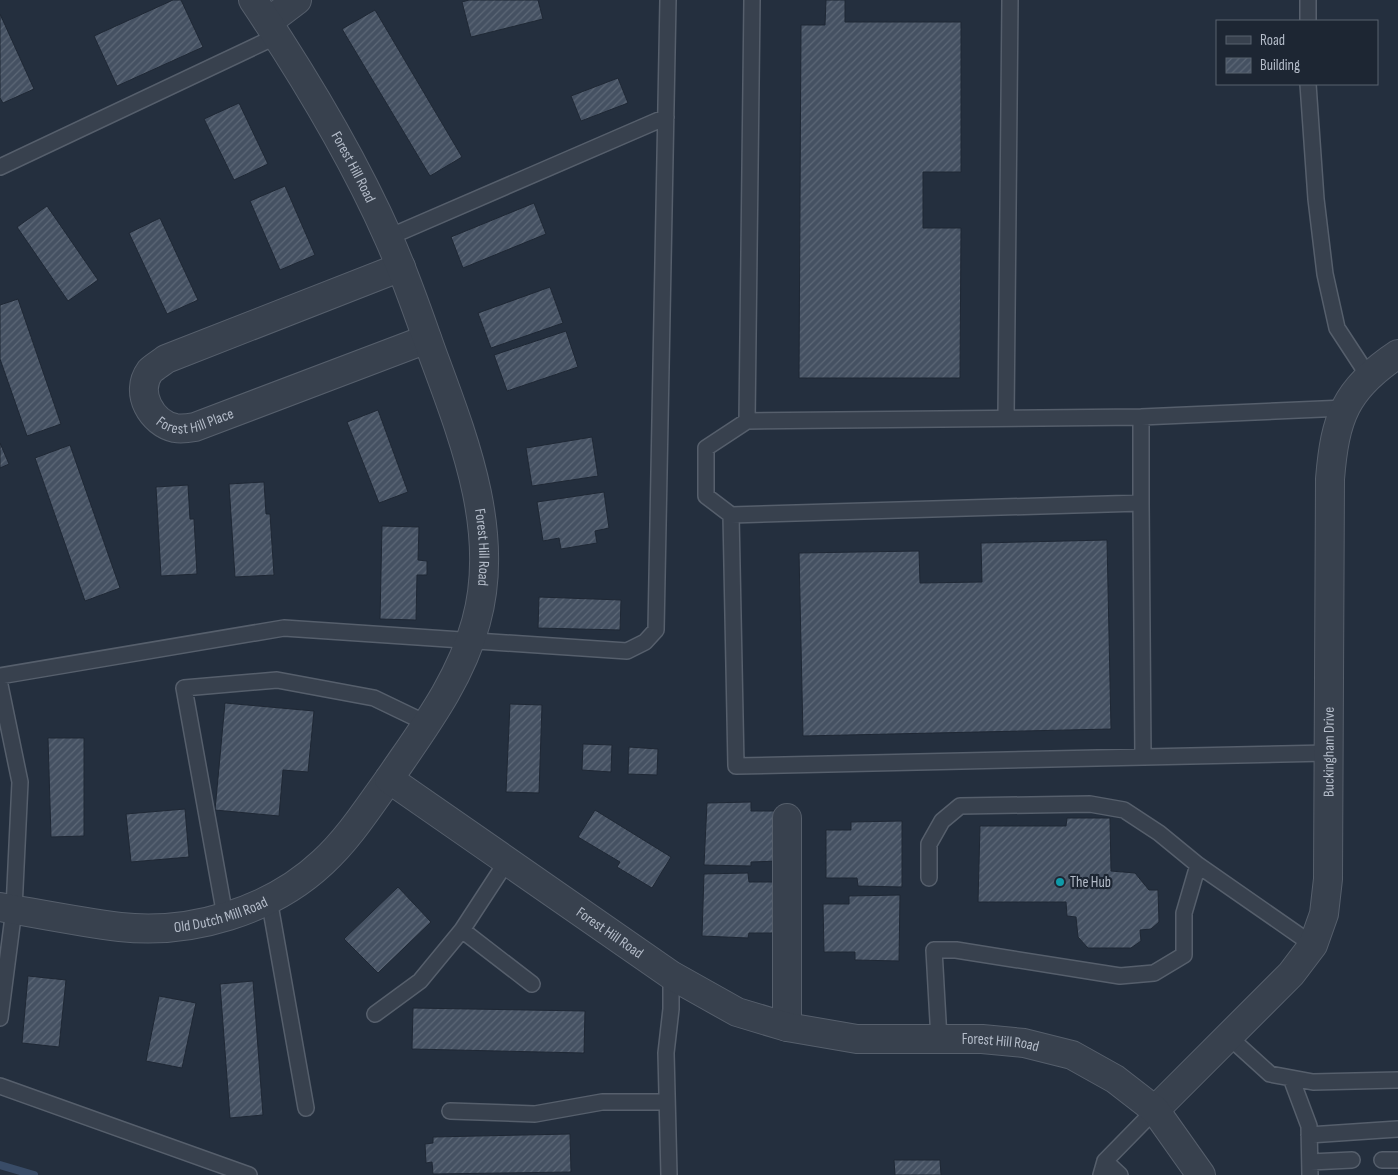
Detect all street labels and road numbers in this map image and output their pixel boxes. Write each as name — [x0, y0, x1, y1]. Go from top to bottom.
street label: Forest Hill Road — [327, 128, 380, 206]
street label: Forest Hill Place — [152, 404, 236, 438]
street label: Forest Hill Road — [470, 507, 493, 587]
street label: Buckingham Drive — [1319, 707, 1339, 797]
street label: Old Dutch Mill Road — [173, 893, 271, 937]
street label: Forest Hill Road — [572, 903, 647, 963]
street label: Forest Hill Road — [962, 1030, 1041, 1056]

